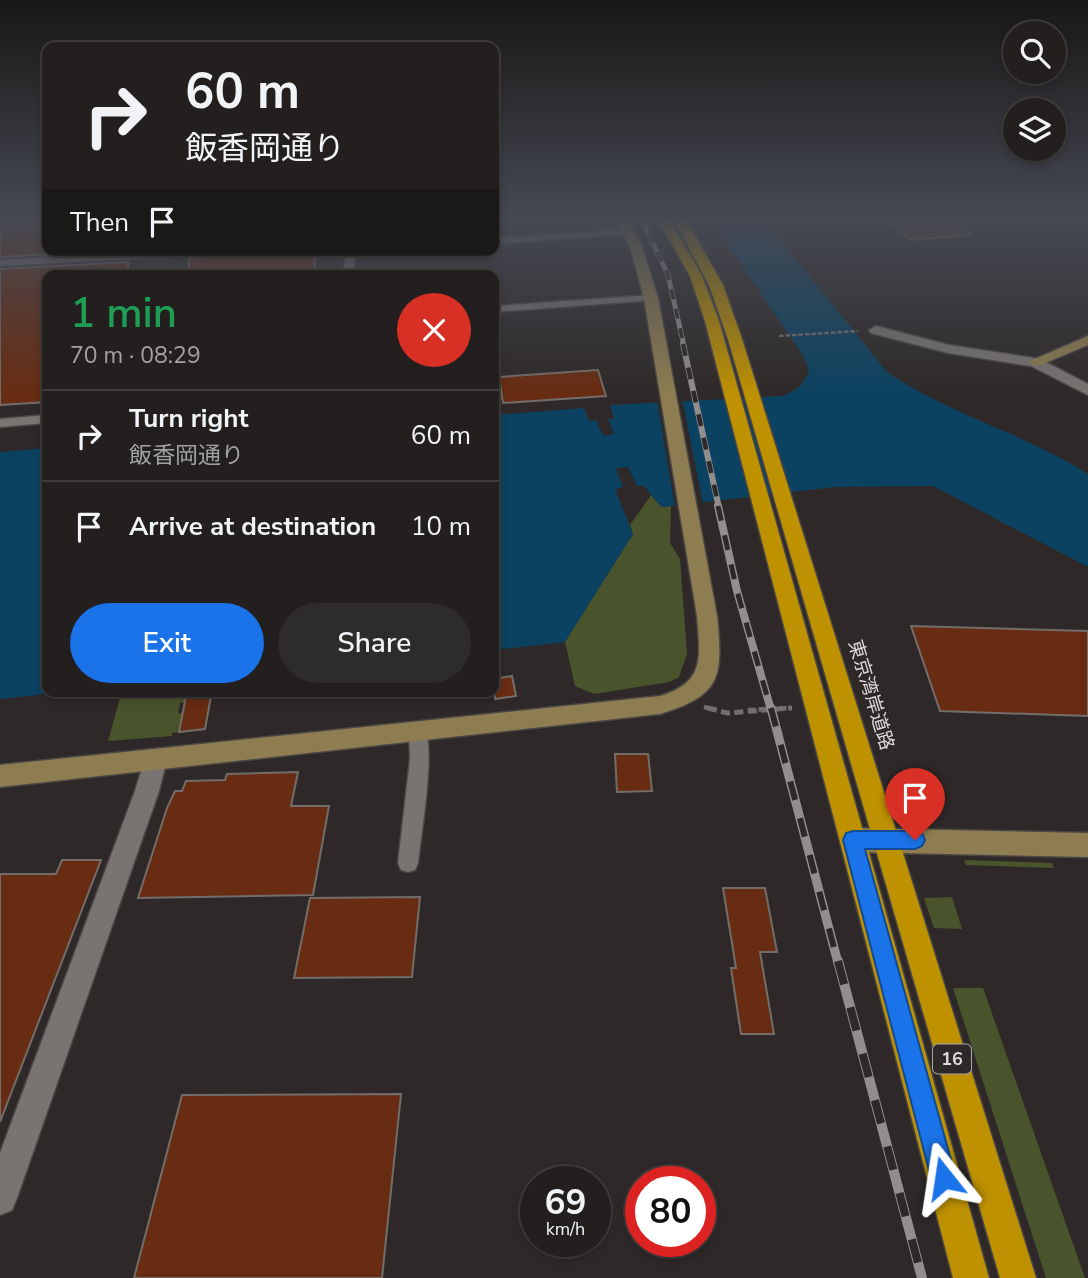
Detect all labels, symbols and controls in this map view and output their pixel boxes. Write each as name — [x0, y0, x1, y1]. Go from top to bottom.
map controls — [1003, 21, 1066, 161]
button: search — [1003, 21, 1066, 84]
text: 60 m — [185, 58, 300, 125]
icon: right — [70, 70, 161, 161]
button: layers — [1003, 98, 1066, 161]
text: 飯香岡通り — [185, 127, 345, 170]
icon: arrive — [143, 203, 181, 241]
text: Then — [70, 205, 129, 240]
text: 1 min — [70, 285, 177, 342]
button: close — [397, 293, 471, 367]
text: 70 m · 08:29 — [70, 340, 201, 371]
text: Turn right — [129, 401, 248, 436]
icon: right — [70, 417, 108, 455]
text: 60 m — [411, 418, 471, 453]
text: 飯香岡通り — [129, 440, 244, 471]
icon: arrive — [70, 508, 108, 546]
text: Arrive at destination — [129, 509, 376, 544]
text: 10 m — [411, 509, 471, 544]
button: Exit — [70, 603, 264, 683]
button: Share — [278, 603, 471, 683]
street label: 東京湾岸道路 — [842, 637, 900, 753]
pin — [885, 768, 945, 840]
icon: arrive — [896, 779, 934, 817]
road number: 16 — [933, 1044, 971, 1074]
position arrow — [907, 1141, 981, 1215]
speed limit sign: 80 — [625, 1166, 716, 1257]
text: 69 — [544, 1179, 587, 1226]
text: km/h — [546, 1217, 585, 1241]

